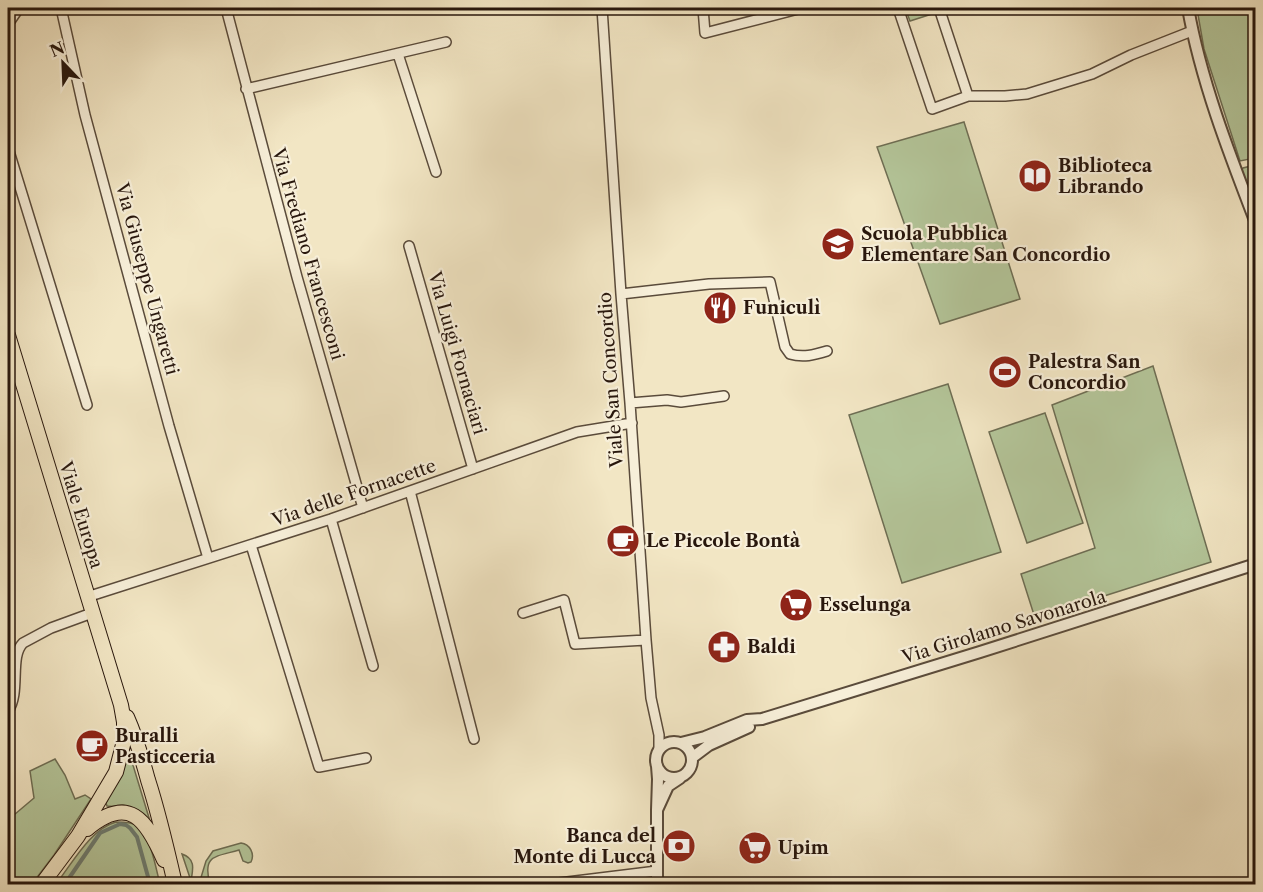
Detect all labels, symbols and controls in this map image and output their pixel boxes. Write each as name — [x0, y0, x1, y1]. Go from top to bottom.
north arrow — [33, 33, 93, 93]
text: N — [47, 37, 68, 61]
street label: Via Frediano Francesconi — [267, 145, 349, 363]
place label: Biblioteca Librando — [1058, 155, 1153, 198]
library icon: Biblioteca Librando — [1017, 158, 1053, 194]
street label: Via Giuseppe Ungaretti — [111, 180, 183, 378]
place label: Scuola Pubblica Elementare San Concordio — [861, 223, 1110, 266]
school or university icon: Scuola Pubblica Elementare San Concordio — [820, 226, 856, 262]
street label: Via Luigi Fornaciari — [423, 268, 491, 437]
restaurant icon: Funiculì — [702, 290, 738, 326]
street label: Viale San Concordio — [594, 291, 628, 470]
place label: Funiculì — [743, 297, 821, 319]
place label: Palestra San Concordio — [1028, 351, 1141, 394]
sports icon: Palestra San Concordio — [987, 354, 1023, 390]
street label: Via delle Fornacette — [268, 455, 439, 532]
street label: Viale Europa — [54, 458, 108, 572]
cafe icon: Le Piccole Bontà — [605, 523, 641, 559]
place label: Le Piccole Bontà — [646, 530, 801, 552]
street label: Via Girolamo Savonarola — [898, 585, 1109, 669]
supermarket icon: Esselunga — [778, 587, 814, 623]
place label: Esselunga — [819, 594, 911, 616]
pharmacy icon: Baldi — [706, 629, 742, 665]
place label: Baldi — [747, 636, 796, 658]
place label: Buralli Pasticceria — [115, 725, 216, 768]
cafe icon: Buralli Pasticceria — [74, 728, 110, 764]
place label: Banca del Monte di Lucca — [514, 825, 657, 868]
bank icon: Banca del Monte di Lucca — [661, 828, 697, 864]
supermarket icon: Upim — [737, 830, 773, 866]
place label: Upim — [778, 837, 829, 859]

